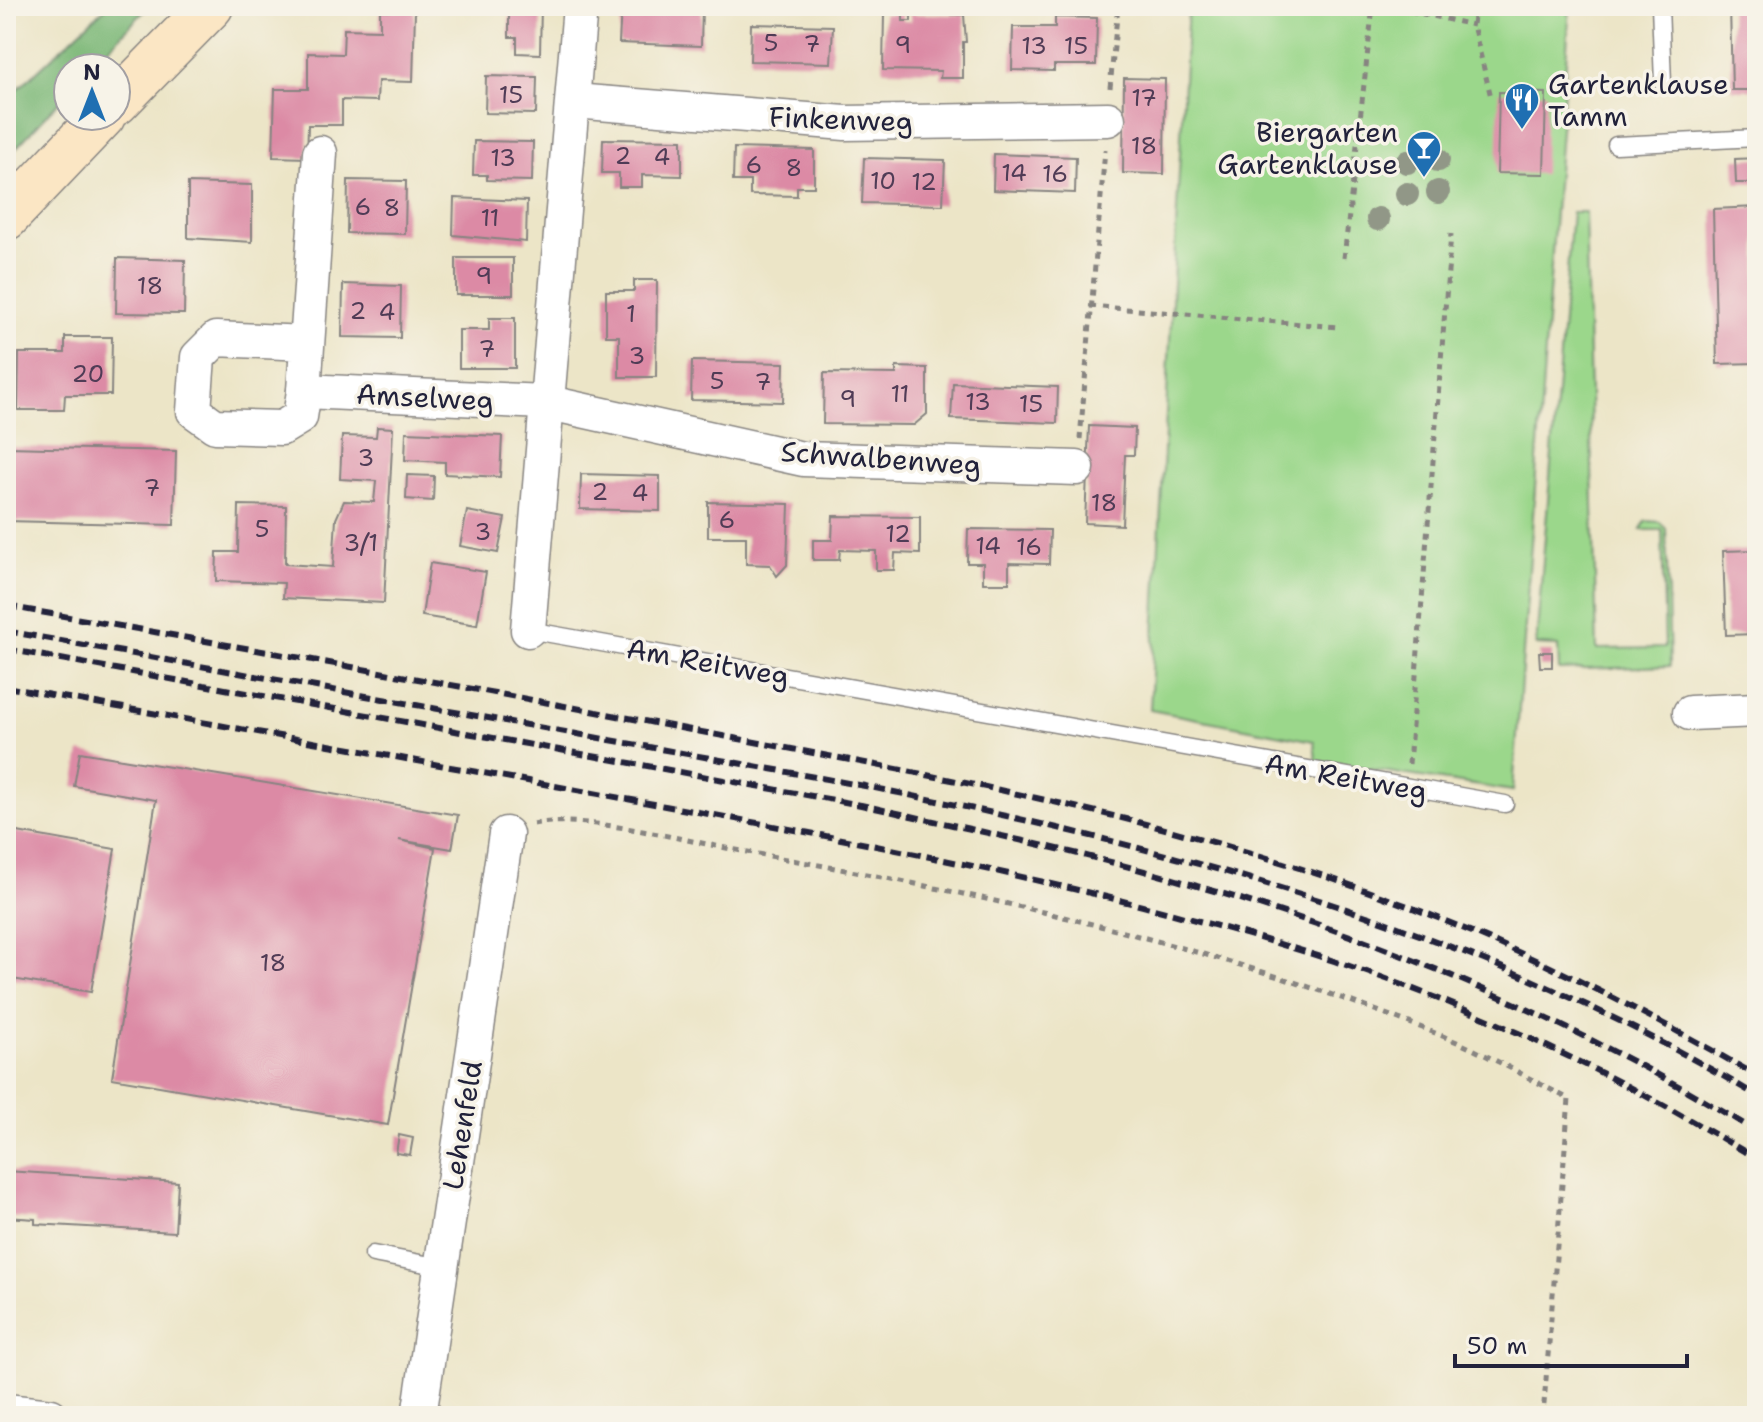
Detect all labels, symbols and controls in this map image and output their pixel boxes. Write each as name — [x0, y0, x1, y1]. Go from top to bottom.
house number: 5 — [764, 27, 778, 59]
house number: 7 — [804, 28, 820, 60]
house number: 9 — [895, 29, 911, 61]
house number: 13 — [1021, 30, 1047, 62]
house number: 15 — [1064, 30, 1088, 62]
north arrow — [52, 52, 132, 132]
text: N — [83, 58, 101, 87]
place label: Gartenklause Tamm — [1548, 65, 1729, 135]
house number: 15 — [499, 79, 523, 111]
restaurant icon: Gartenklause Tamm — [1503, 81, 1541, 131]
house number: 17 — [1131, 82, 1157, 114]
street label: Finkenweg — [768, 97, 914, 141]
place label: Biergarten Gartenklause — [1217, 113, 1398, 183]
bar icon: Biergarten Gartenklause — [1405, 129, 1443, 179]
house number: 18 — [1131, 130, 1157, 162]
house number: 2 — [615, 140, 631, 172]
house number: 4 — [654, 141, 670, 173]
house number: 13 — [490, 142, 516, 174]
house number: 6 — [746, 149, 762, 181]
house number: 8 — [786, 152, 802, 184]
house number: 14 — [1001, 157, 1027, 189]
house number: 16 — [1042, 158, 1068, 190]
house number: 10 — [870, 165, 896, 197]
house number: 12 — [911, 166, 937, 198]
house number: 6 — [355, 191, 371, 223]
house number: 8 — [384, 192, 400, 224]
house number: 11 — [480, 202, 500, 234]
house number: 9 — [476, 260, 492, 292]
house number: 18 — [137, 270, 163, 302]
house number: 2 — [350, 295, 366, 327]
house number: 4 — [379, 296, 395, 328]
house number: 1 — [626, 298, 636, 330]
house number: 7 — [479, 333, 495, 365]
house number: 3 — [629, 340, 645, 372]
house number: 20 — [72, 358, 104, 390]
house number: 5 — [710, 365, 724, 397]
house number: 7 — [755, 366, 771, 398]
street label: Amselweg — [355, 374, 495, 420]
house number: 11 — [890, 378, 910, 410]
house number: 9 — [840, 383, 856, 415]
house number: 13 — [965, 386, 991, 418]
house number: 15 — [1019, 388, 1043, 420]
street label: Schwalbenweg — [780, 432, 982, 484]
house number: 3 — [358, 442, 374, 474]
house number: 7 — [144, 472, 160, 504]
house number: 2 — [592, 476, 608, 508]
house number: 4 — [632, 477, 648, 509]
house number: 18 — [1091, 487, 1117, 519]
house number: 6 — [719, 504, 735, 536]
house number: 5 — [255, 513, 269, 545]
house number: 3 — [475, 516, 491, 548]
house number: 12 — [885, 518, 911, 550]
house number: 3/1 — [344, 527, 378, 559]
house number: 14 — [975, 530, 1001, 562]
house number: 16 — [1016, 531, 1042, 563]
street label: Am Reitweg — [624, 629, 792, 695]
street label: Am Reitweg — [1262, 744, 1430, 810]
house number: 18 — [260, 947, 286, 979]
street label: Lehenfeld — [433, 1058, 491, 1192]
scale bar — [1455, 1318, 1687, 1368]
text: 50 m — [1467, 1330, 1527, 1362]

